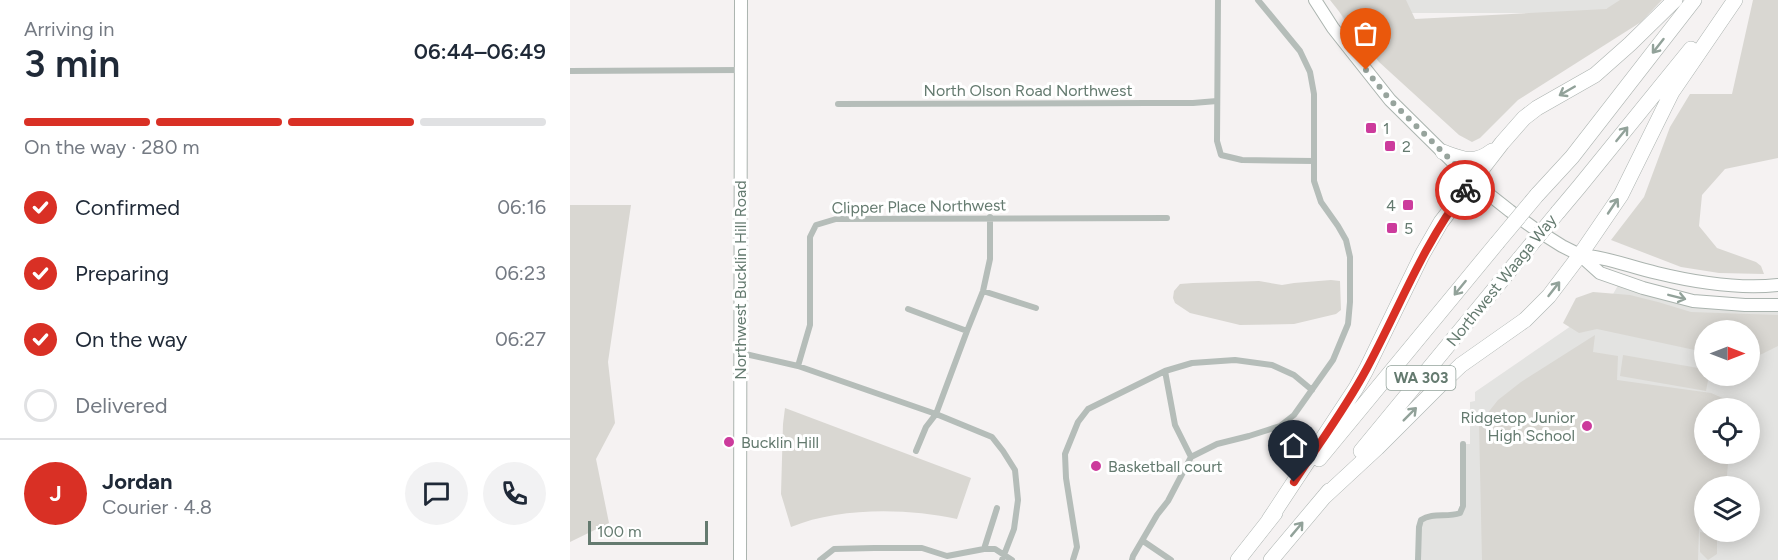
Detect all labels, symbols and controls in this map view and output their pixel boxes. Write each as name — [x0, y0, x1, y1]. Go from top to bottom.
pin — [1340, 8, 1391, 70]
text: Arriving in — [24, 17, 114, 41]
icon: bag — [1349, 17, 1382, 50]
text: 06:44–06:49 — [414, 38, 546, 65]
one-way arrow — [1652, 38, 1665, 54]
text: 3 min — [24, 40, 120, 87]
street label: North Olson Road Northwest — [924, 81, 1132, 100]
one-way arrow — [1559, 86, 1576, 98]
place label: 1 — [1383, 119, 1390, 138]
marker: 1 — [1364, 121, 1378, 135]
one-way arrow — [1615, 127, 1628, 143]
text: On the way · 280 m — [24, 135, 199, 159]
place label: 2 — [1402, 137, 1411, 156]
marker: 2 — [1383, 139, 1397, 153]
courier — [1435, 160, 1495, 220]
icon: bike — [1449, 174, 1482, 207]
street label: Northwest Bucklin Hill Road — [731, 180, 750, 380]
icon: check — [24, 191, 57, 224]
text: Confirmed — [75, 194, 180, 221]
text: 06:16 — [497, 195, 546, 219]
street label: Clipper Place Northwest — [832, 195, 1006, 218]
place label: 4 — [1386, 196, 1396, 215]
marker: 4 — [1401, 198, 1415, 212]
one-way arrow — [1607, 199, 1619, 215]
street label: Northwest Waaga Way — [1442, 210, 1561, 350]
place label: 5 — [1404, 219, 1413, 238]
marker: 5 — [1385, 221, 1399, 235]
icon: check — [24, 257, 57, 290]
text: Preparing — [75, 260, 169, 287]
text: 06:23 — [495, 261, 546, 285]
one-way arrow — [1454, 280, 1467, 296]
one-way arrow — [1548, 281, 1561, 297]
one-way arrow — [1667, 291, 1686, 303]
north arrow — [1694, 320, 1760, 386]
map controls — [1694, 320, 1760, 542]
icon: check — [24, 323, 57, 356]
text: On the way — [75, 326, 187, 353]
text: 06:27 — [495, 327, 546, 351]
road number: WA 303 — [1386, 366, 1456, 390]
text: Delivered — [75, 392, 168, 419]
button: locate — [1694, 398, 1760, 464]
one-way arrow — [1403, 407, 1418, 422]
place label: Ridgetop Junior High School — [1461, 408, 1576, 445]
marker: Ridgetop Junior High School — [1580, 419, 1594, 433]
pin — [1268, 420, 1319, 482]
icon: home — [1277, 429, 1310, 462]
place label: Bucklin Hill — [741, 433, 819, 452]
marker: Bucklin Hill — [722, 435, 736, 449]
place label: Basketball court — [1108, 457, 1223, 476]
marker: Basketball court — [1089, 459, 1103, 473]
button: chat — [405, 462, 468, 525]
button: phone — [483, 462, 546, 525]
text: Jordan — [102, 468, 173, 495]
button: layers — [1694, 476, 1760, 542]
text: J — [49, 480, 62, 507]
text: Courier · 4.8 — [102, 495, 212, 519]
scale bar — [588, 518, 708, 546]
text: 100 m — [597, 522, 642, 541]
one-way arrow — [1290, 522, 1304, 537]

